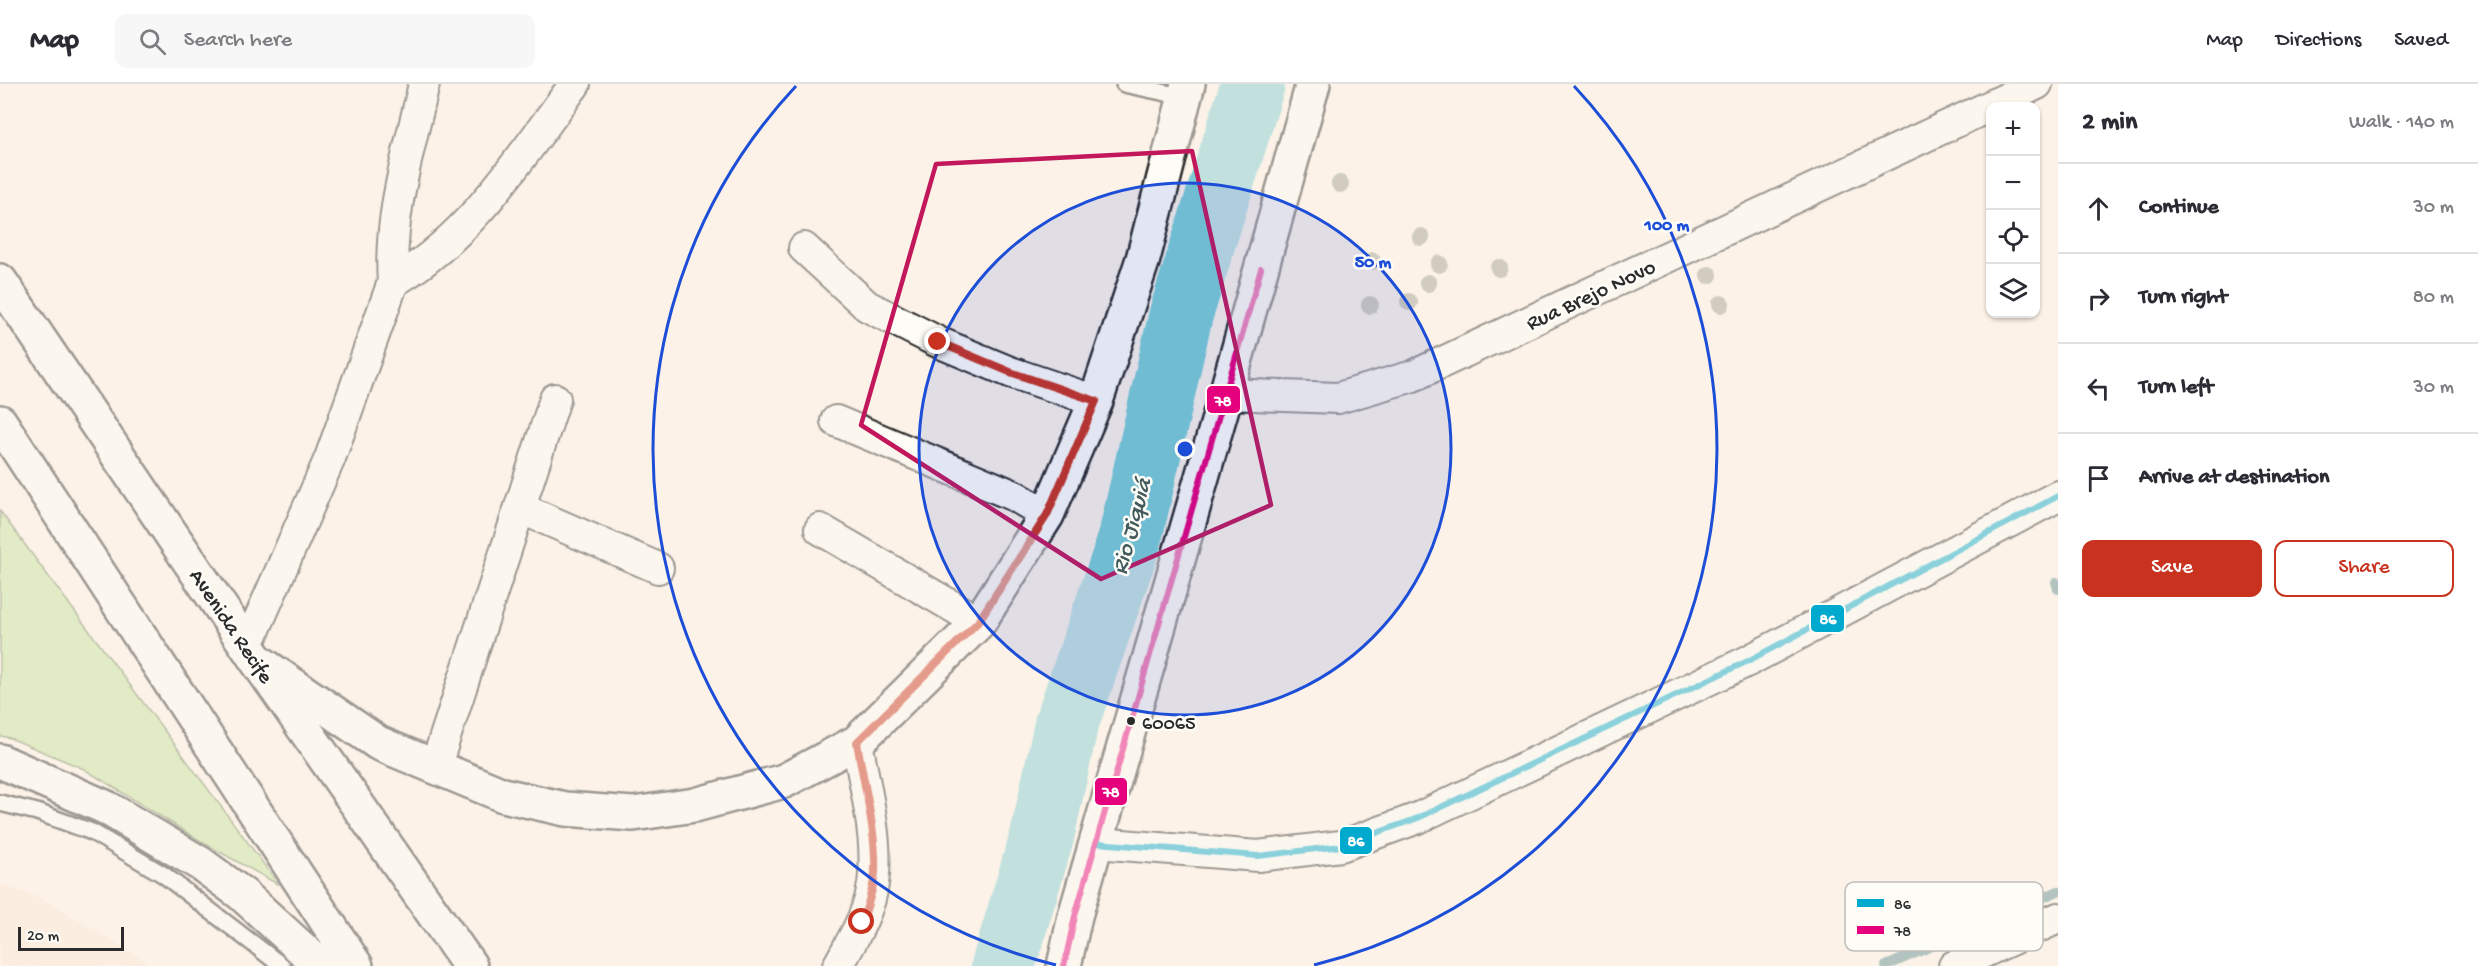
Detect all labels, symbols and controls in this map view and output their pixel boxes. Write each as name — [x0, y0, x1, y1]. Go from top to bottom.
search box — [115, 14, 535, 68]
text: Map — [30, 25, 79, 58]
icon: search — [136, 25, 169, 58]
text: Search here — [184, 28, 292, 54]
text: Map — [2206, 29, 2243, 54]
text: Directions — [2276, 29, 2361, 54]
text: Saved — [2394, 29, 2448, 54]
map controls — [1986, 102, 2040, 318]
button: + — [1986, 102, 2040, 156]
text: 2 min — [2082, 108, 2137, 139]
text: Walk · 140 m — [2349, 112, 2454, 135]
button: − — [1986, 156, 2040, 210]
icon: ahead — [2082, 192, 2115, 225]
text: Continue — [2139, 195, 2219, 221]
text: 30 m — [2413, 197, 2454, 220]
button: locate — [1986, 210, 2040, 264]
text: 100 m — [1644, 216, 1690, 237]
text: 50 m — [1355, 253, 1392, 274]
street label: Rua Brejo Novo — [1523, 255, 1660, 338]
button: layers — [1986, 264, 2040, 318]
icon: right — [2082, 282, 2115, 315]
text: Turn right — [2139, 285, 2227, 311]
text: 80 m — [2413, 287, 2454, 310]
route end — [924, 328, 950, 354]
icon: left — [2082, 372, 2115, 405]
text: Turn left — [2139, 375, 2213, 401]
text: 30 m — [2413, 377, 2454, 400]
line badge: 78 — [1206, 385, 1241, 414]
text: 78 — [1213, 394, 1232, 413]
centre of rings — [1175, 439, 1195, 459]
icon: arrive — [2082, 462, 2115, 495]
text: Arrive at destination — [2139, 465, 2329, 491]
water label: Rio Jiquiá — [1107, 474, 1160, 578]
button: Save — [2082, 540, 2262, 597]
button: Share — [2274, 540, 2454, 597]
street label: Avenida Recife — [182, 565, 278, 690]
line badge: 86 — [1810, 604, 1845, 633]
text: 86 — [1820, 612, 1837, 631]
place label: 60065 — [1142, 714, 1196, 737]
marker: 60065 — [1125, 715, 1137, 727]
line badge: 78 — [1094, 777, 1128, 806]
text: 78 — [1101, 785, 1120, 804]
line badge: 86 — [1339, 826, 1373, 855]
text: 86 — [1348, 834, 1365, 853]
legend — [1845, 882, 2043, 951]
text: 86 — [1894, 897, 1912, 916]
route start — [848, 908, 874, 934]
scale bar — [18, 924, 124, 952]
text: 78 — [1893, 924, 1911, 943]
text: 20 m — [27, 928, 59, 947]

